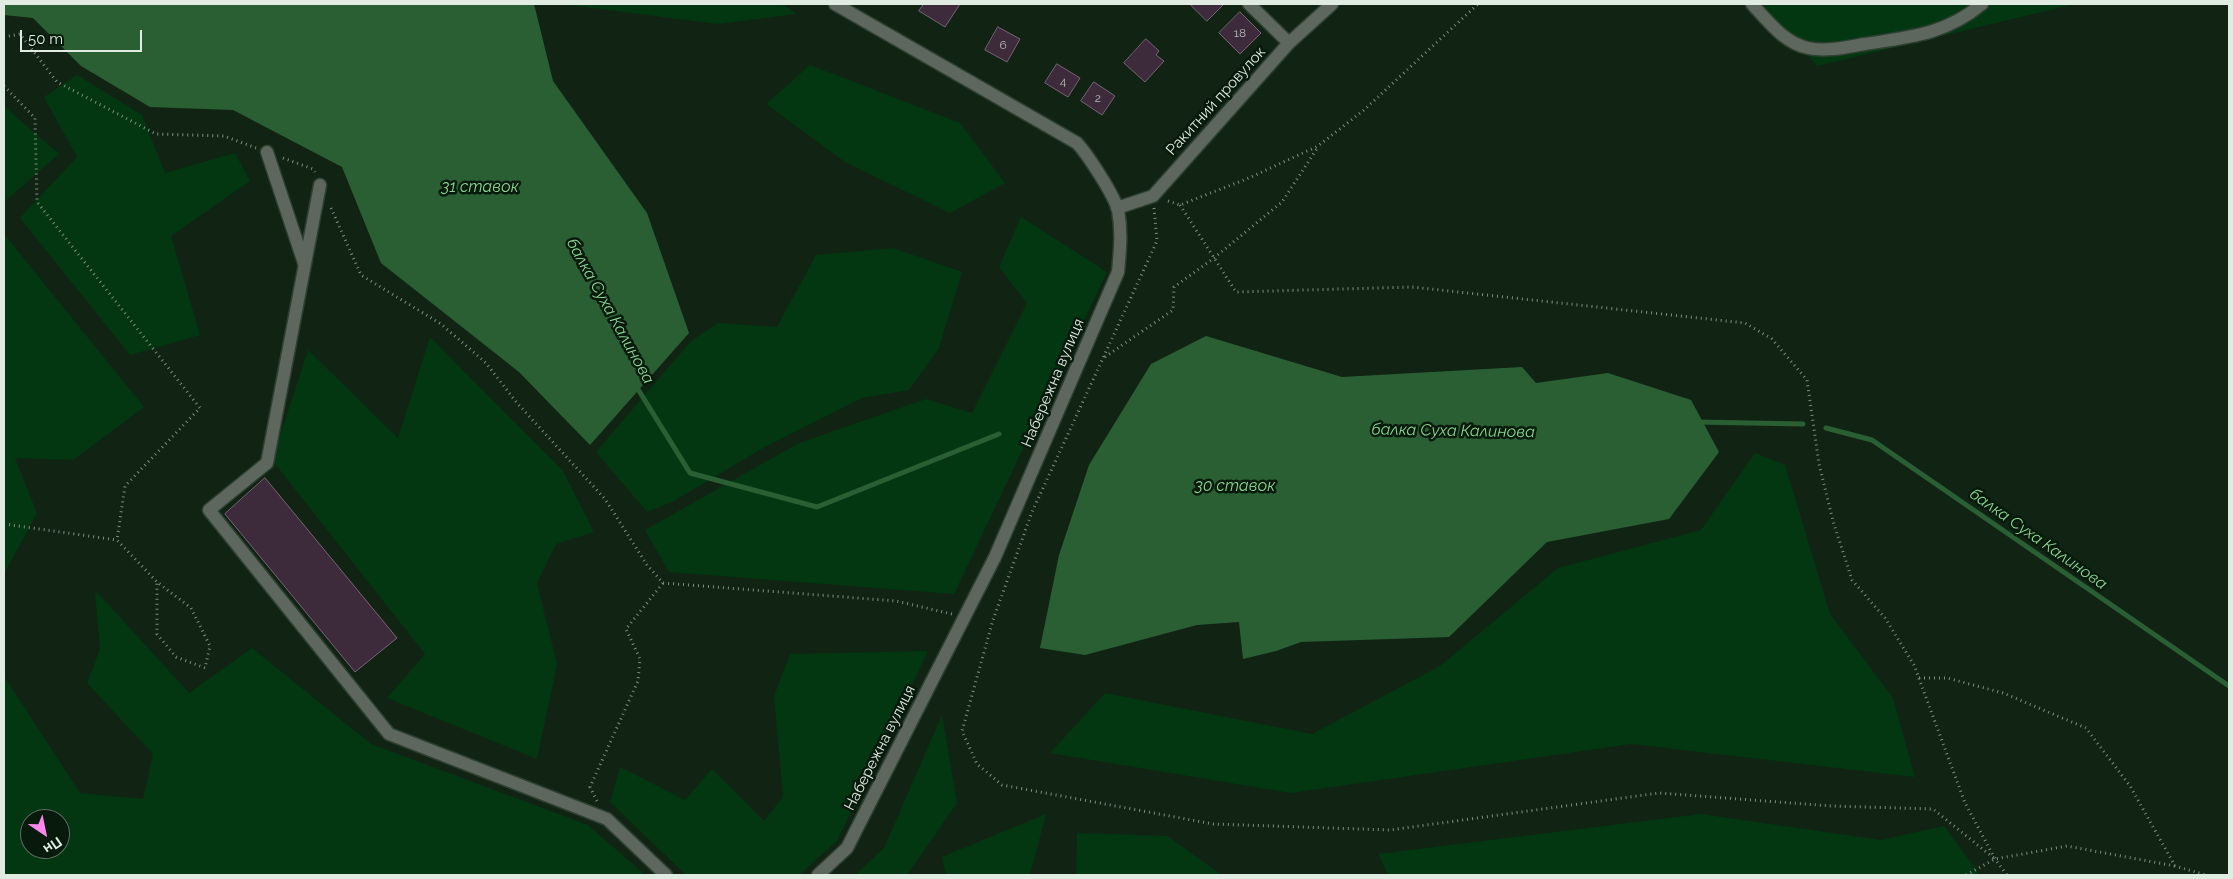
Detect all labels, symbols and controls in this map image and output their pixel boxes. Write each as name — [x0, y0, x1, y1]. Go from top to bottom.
scale bar — [22, 20, 145, 52]
house number: 18 — [1234, 26, 1246, 40]
text: 50 m — [28, 30, 63, 48]
house number: 6 — [999, 38, 1007, 52]
street label: Ракитний провулок — [1163, 43, 1269, 159]
house number: 4 — [1060, 74, 1066, 88]
house number: 2 — [1095, 91, 1101, 105]
water label: 31 ставок — [441, 177, 519, 197]
water label: балка Суха Калинова — [562, 235, 658, 387]
street label: Набережна вулиця — [1018, 316, 1088, 450]
water label: балка Суха Калинова — [1371, 420, 1535, 442]
water label: 30 ставок — [1195, 476, 1275, 496]
water label: балка Суха Калинова — [1965, 484, 2111, 594]
street label: Набережна вулиця — [841, 683, 919, 813]
north arrow — [20, 809, 70, 859]
text: Пн — [41, 834, 65, 857]

